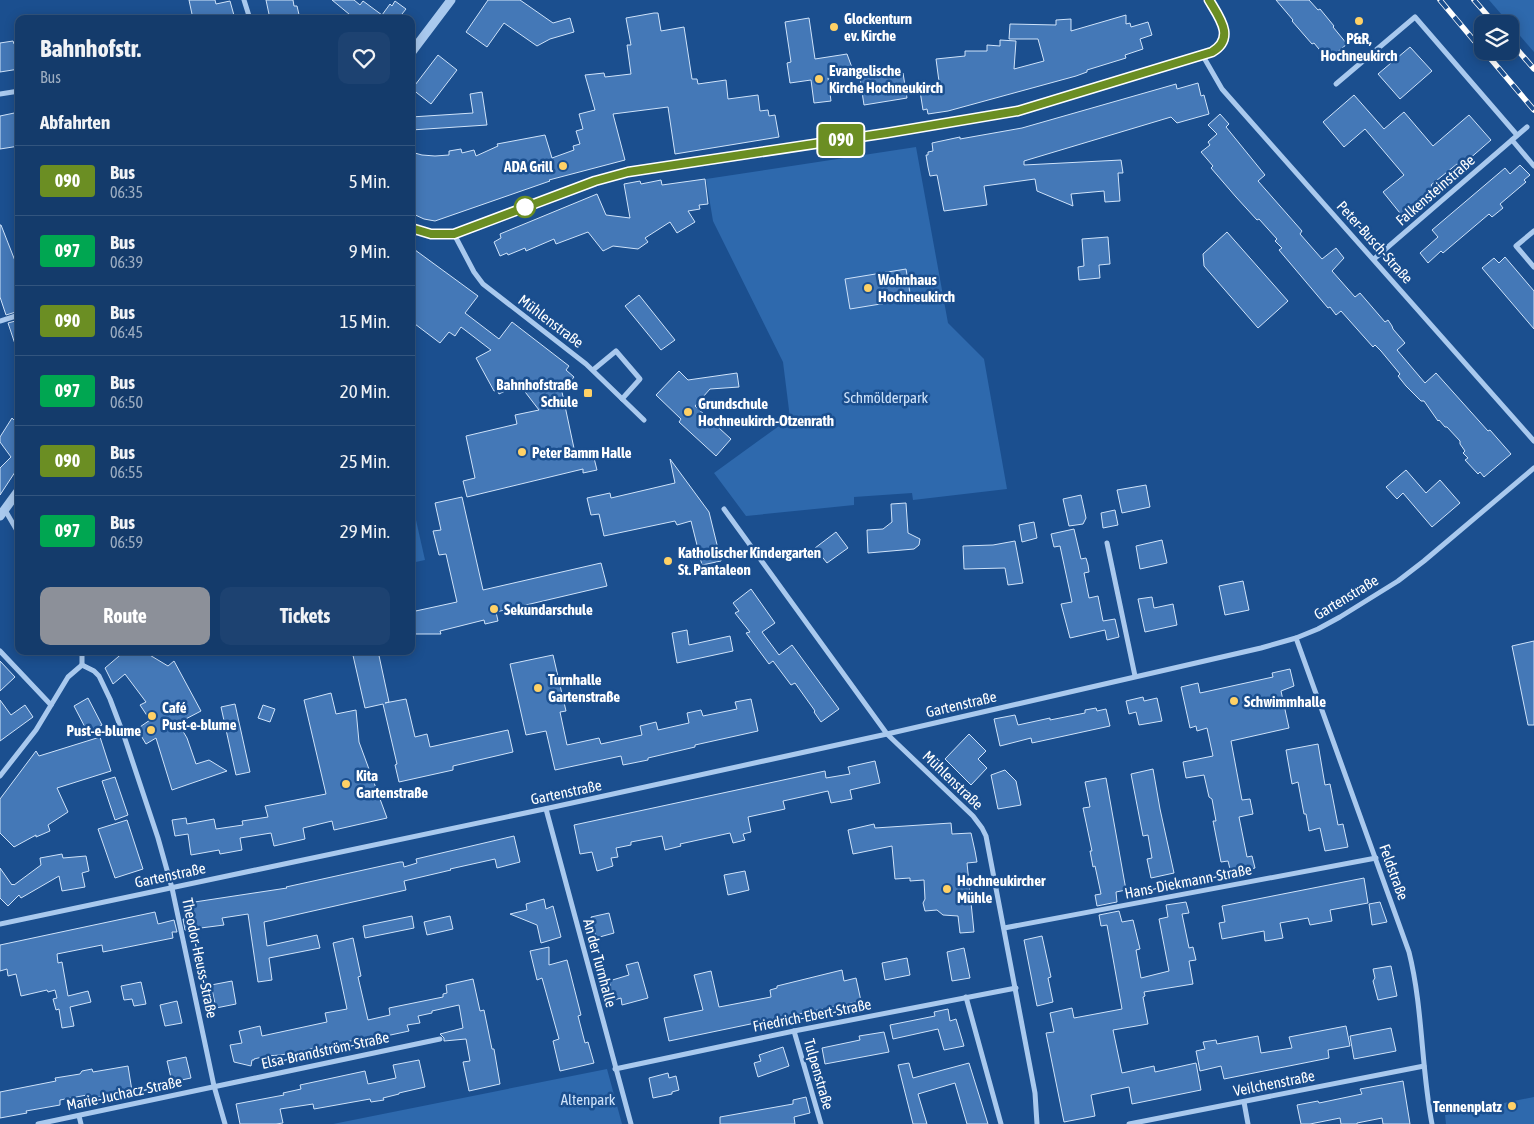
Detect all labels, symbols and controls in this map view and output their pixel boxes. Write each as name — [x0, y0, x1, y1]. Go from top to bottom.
place label: Glockenturn ev. Kirche — [844, 10, 912, 44]
marker: P&R, Hochneukirch — [1353, 15, 1365, 27]
map controls — [1474, 15, 1519, 60]
button: layers — [1474, 15, 1519, 60]
marker: Glockenturn ev. Kirche — [828, 21, 840, 33]
place label: P&R, Hochneukirch — [1320, 30, 1398, 64]
button: heart — [338, 32, 390, 84]
text: Bahnhofstr. — [40, 35, 141, 62]
place label: Evangelische Kirche Hochneukirch — [829, 62, 943, 96]
text: Bus — [40, 68, 61, 86]
marker: Evangelische Kirche Hochneukirch — [813, 73, 825, 85]
text: Abfahrten — [40, 111, 110, 133]
line badge: 090 — [812, 124, 870, 156]
text: 090 — [828, 129, 854, 150]
street label: Falkensteinstraße — [1392, 151, 1478, 229]
place label: ADA Grill — [503, 158, 554, 175]
marker: ADA Grill — [557, 160, 569, 172]
text: Bus — [110, 161, 135, 183]
text: 090 — [55, 170, 80, 191]
text: 5 Min. — [349, 170, 390, 192]
text: 06:35 — [110, 183, 143, 201]
unlabelled marker — [514, 196, 536, 218]
street label: Peter-Busch-Straße — [1334, 197, 1417, 287]
text: Bus — [110, 231, 135, 253]
text: 097 — [55, 240, 80, 261]
text: 9 Min. — [349, 240, 390, 262]
text: 06:39 — [110, 253, 143, 271]
place label: Wohnhaus Hochneukirch — [877, 271, 955, 305]
marker: Wohnhaus Hochneukirch — [862, 282, 874, 294]
street label: Mühlenstraße — [515, 291, 587, 351]
text: Bus — [110, 301, 135, 323]
text: 090 — [55, 310, 80, 331]
text: 15 Min. — [340, 310, 390, 332]
text: 06:45 — [110, 323, 143, 341]
text: Bus — [110, 371, 135, 393]
place label: Bahnhofstraße Schule — [496, 376, 578, 410]
text: 097 — [55, 380, 80, 401]
text: 20 Min. — [340, 380, 390, 402]
marker: Bahnhofstraße Schule — [582, 387, 594, 399]
park label: Schmölderpark — [844, 389, 929, 406]
text: 06:50 — [110, 393, 143, 411]
place label: Grundschule Hochneukirch-Otzenrath — [698, 395, 834, 429]
marker: Grundschule Hochneukirch-Otzenrath — [682, 406, 694, 418]
text: Bus — [110, 441, 135, 463]
place label: Peter Bamm Halle — [532, 444, 632, 461]
marker: Peter Bamm Halle — [516, 446, 528, 458]
text: 090 — [55, 450, 80, 471]
text: 25 Min. — [340, 450, 390, 472]
text: 06:55 — [110, 463, 143, 481]
text: Bus — [110, 511, 135, 533]
text: 097 — [55, 520, 80, 541]
text: 29 Min. — [340, 520, 390, 542]
text: 06:59 — [110, 533, 143, 551]
place label: Katholischer Kindergarten St. Pantaleon — [678, 544, 821, 578]
marker: Katholischer Kindergarten St. Pantaleon — [662, 555, 674, 567]
street label: Gartenstraße — [1311, 571, 1381, 623]
button: Route — [40, 587, 210, 645]
button: Tickets — [220, 587, 390, 645]
place label: Sekundarschule — [504, 601, 593, 618]
marker: Sekundarschule — [488, 603, 500, 615]
place label: Turnhalle Gartenstraße — [548, 671, 620, 705]
marker: Turnhalle Gartenstraße — [532, 682, 544, 694]
street label: Gartenstraße — [924, 688, 998, 720]
place label: Schwimmhalle — [1244, 693, 1326, 710]
marker: Schwimmhalle — [1228, 695, 1240, 707]
place label: Café Pust-e-blume — [162, 699, 237, 733]
marker: Café Pust-e-blume — [146, 710, 158, 722]
place label: Pust-e-blume — [67, 722, 141, 739]
marker: Pust-e-blume — [145, 724, 157, 736]
street label: Mühlenstraße — [919, 747, 987, 813]
place label: Kita Gartenstraße — [356, 767, 428, 801]
street label: Gartenstraße — [529, 776, 603, 808]
marker: Kita Gartenstraße — [340, 778, 352, 790]
street label: Feldstraße — [1376, 842, 1412, 902]
street label: Gartenstraße — [133, 859, 207, 891]
street label: Hans-Diekmann-Straße — [1123, 860, 1253, 902]
place label: Hochneukircher Mühle — [957, 872, 1046, 906]
marker: Hochneukircher Mühle — [941, 883, 953, 895]
street label: Theodor-Heuss-Straße — [179, 896, 221, 1020]
street label: An der Turnhalle — [580, 917, 620, 1009]
street label: Friedrich-Ebert-Straße — [751, 995, 873, 1035]
street label: Elsa-Brandström-Straße — [260, 1028, 391, 1072]
street label: Tulpenstraße — [801, 1037, 837, 1112]
street label: Veilchenstraße — [1232, 1067, 1316, 1099]
street label: Marie-Juchacz-Straße — [65, 1072, 183, 1114]
park label: Altenpark — [561, 1091, 616, 1108]
place label: Tennenplatz — [1433, 1098, 1503, 1115]
marker: Tennenplatz — [1506, 1100, 1518, 1112]

